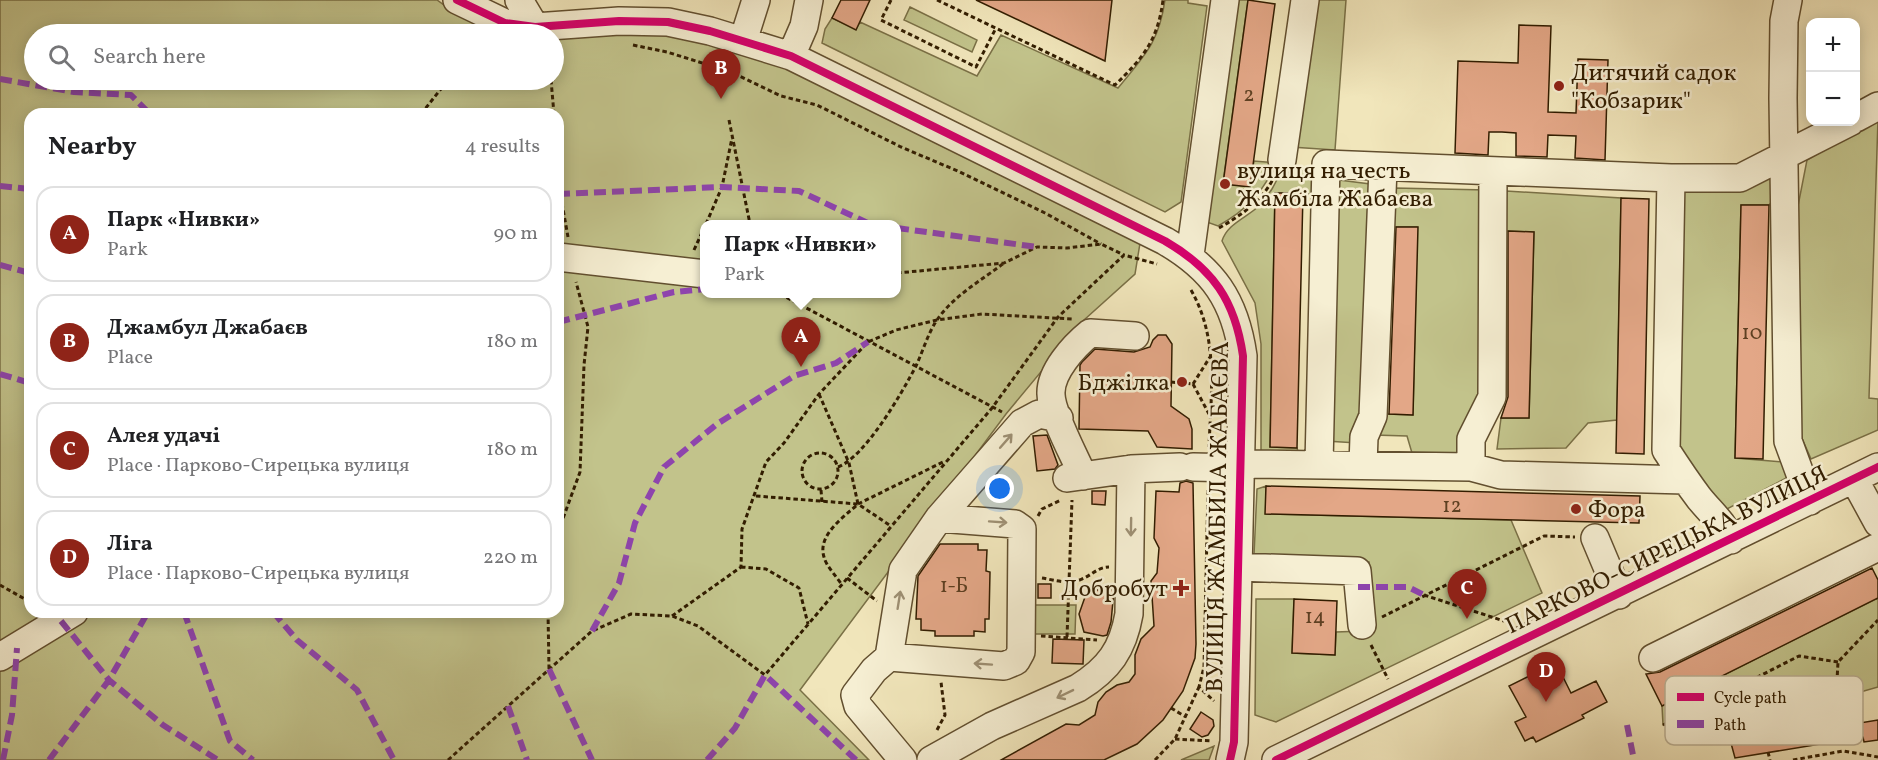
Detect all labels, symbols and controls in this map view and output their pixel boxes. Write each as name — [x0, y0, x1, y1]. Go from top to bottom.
map controls — [1806, 18, 1860, 126]
button: + — [1806, 18, 1860, 72]
search box — [24, 24, 564, 90]
icon: search — [45, 41, 78, 74]
text: Search here — [93, 42, 206, 73]
pin: B — [702, 50, 740, 99]
place label: Дитячий садок "Кобзарик" — [1571, 57, 1736, 119]
button: − — [1806, 72, 1860, 126]
marker: Дитячий садок "Кобзарик" — [1552, 79, 1566, 93]
house number: 2 — [1243, 81, 1255, 110]
text: Nearby — [48, 129, 137, 165]
text: 4 results — [465, 133, 540, 161]
place label: вулиця на честь Жамбіла Жабаєва — [1237, 155, 1434, 217]
marker: вулиця на честь Жамбіла Жабаєва — [1218, 177, 1232, 191]
text: Парк «Нивки» — [107, 205, 260, 236]
text: A — [62, 220, 77, 248]
text: 90 m — [494, 220, 538, 248]
popup — [700, 220, 901, 298]
text: Парк «Нивки» — [724, 230, 877, 261]
text: Park — [107, 236, 148, 264]
text: Park — [724, 261, 765, 289]
text: Джамбул Джабаєв — [107, 313, 308, 344]
pin: A — [782, 318, 820, 367]
house number: 10 — [1742, 319, 1762, 348]
text: B — [63, 328, 76, 356]
text: 180 m — [486, 328, 538, 356]
street label: ВУЛИЦЯ ЖАМБИЛА ЖАБАЄВА — [1199, 341, 1239, 693]
text: Place — [107, 344, 153, 372]
place label: Бджілка — [1077, 367, 1170, 401]
marker: Бджілка — [1175, 375, 1189, 389]
text: Алея удачі — [107, 421, 220, 452]
one-way arrow — [999, 434, 1013, 449]
text: C — [63, 436, 76, 464]
text: 180 m — [486, 436, 538, 464]
text: Place · Парково-Сирецька вулиця — [107, 452, 410, 480]
street label: ПАРКОВО-СИРЕЦЬКА ВУЛИЦЯ — [1500, 458, 1834, 644]
your location — [985, 474, 1014, 503]
house number: 12 — [1442, 492, 1462, 521]
place label: Фора — [1588, 494, 1646, 528]
marker: Фора — [1569, 502, 1583, 516]
one-way arrow — [987, 517, 1007, 528]
one-way arrow — [1125, 517, 1136, 537]
text: Ліга — [107, 529, 153, 560]
text: D — [62, 544, 77, 572]
text: 220 m — [483, 544, 538, 572]
text: Place · Парково-Сирецька вулиця — [107, 560, 410, 588]
pin: C — [1448, 570, 1486, 619]
house number: 1-Б — [940, 572, 968, 601]
place label: Добробут — [1061, 573, 1168, 607]
marker: Добробут — [1172, 579, 1190, 597]
one-way arrow — [893, 590, 904, 610]
house number: 14 — [1305, 603, 1325, 632]
pin: D — [1526, 652, 1566, 702]
one-way arrow — [973, 658, 993, 669]
legend — [1665, 676, 1863, 745]
one-way arrow — [1056, 688, 1074, 700]
text: Cycle path — [1714, 688, 1787, 710]
text: Path — [1714, 715, 1746, 737]

